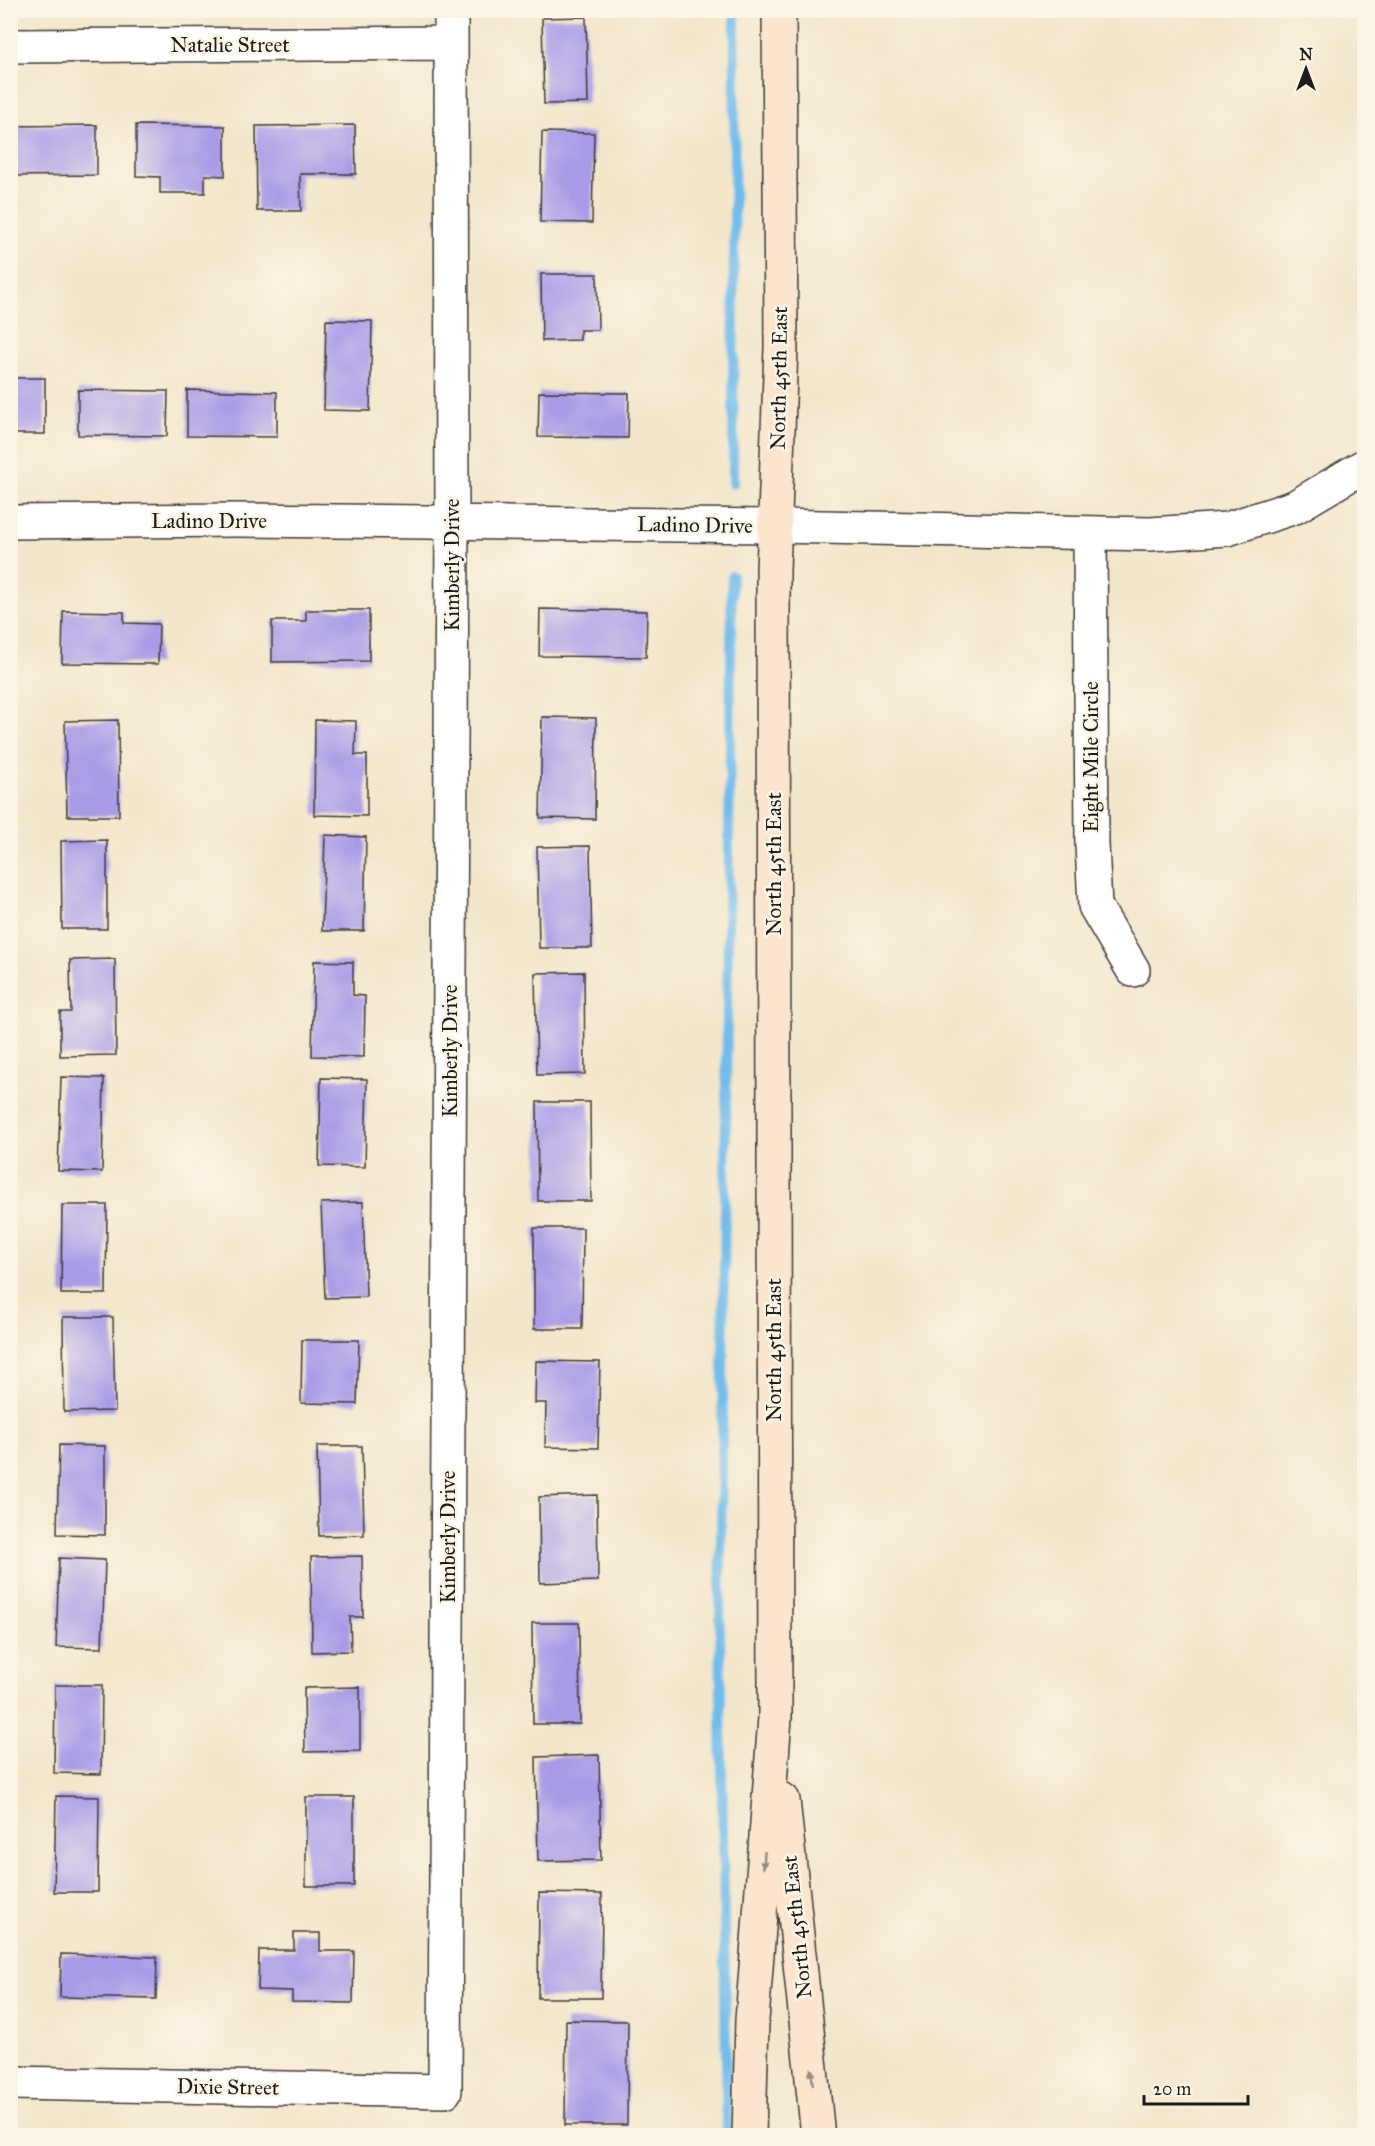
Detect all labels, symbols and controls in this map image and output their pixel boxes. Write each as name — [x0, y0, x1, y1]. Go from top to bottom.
street label: Natalie Street — [170, 32, 290, 58]
north arrow — [1276, 39, 1336, 99]
text: N — [1299, 45, 1313, 64]
street label: North 45th East — [765, 305, 793, 450]
street label: Kimberly Drive — [439, 498, 465, 632]
street label: Ladino Drive — [151, 508, 267, 534]
street label: Ladino Drive — [637, 511, 753, 539]
street label: Eight Mile Circle — [1078, 681, 1104, 833]
street label: North 45th East — [761, 792, 787, 936]
street label: Kimberly Drive — [437, 984, 463, 1118]
street label: North 45th East — [761, 1278, 787, 1422]
street label: Kimberly Drive — [435, 1470, 461, 1604]
one-way arrow — [759, 1850, 769, 1869]
street label: North 45th East — [777, 1854, 817, 2000]
one-way arrow — [807, 2068, 817, 2087]
scale bar — [1144, 2068, 1248, 2106]
street label: Dixie Street — [176, 2073, 280, 2101]
text: 20 m — [1153, 2078, 1191, 2100]

